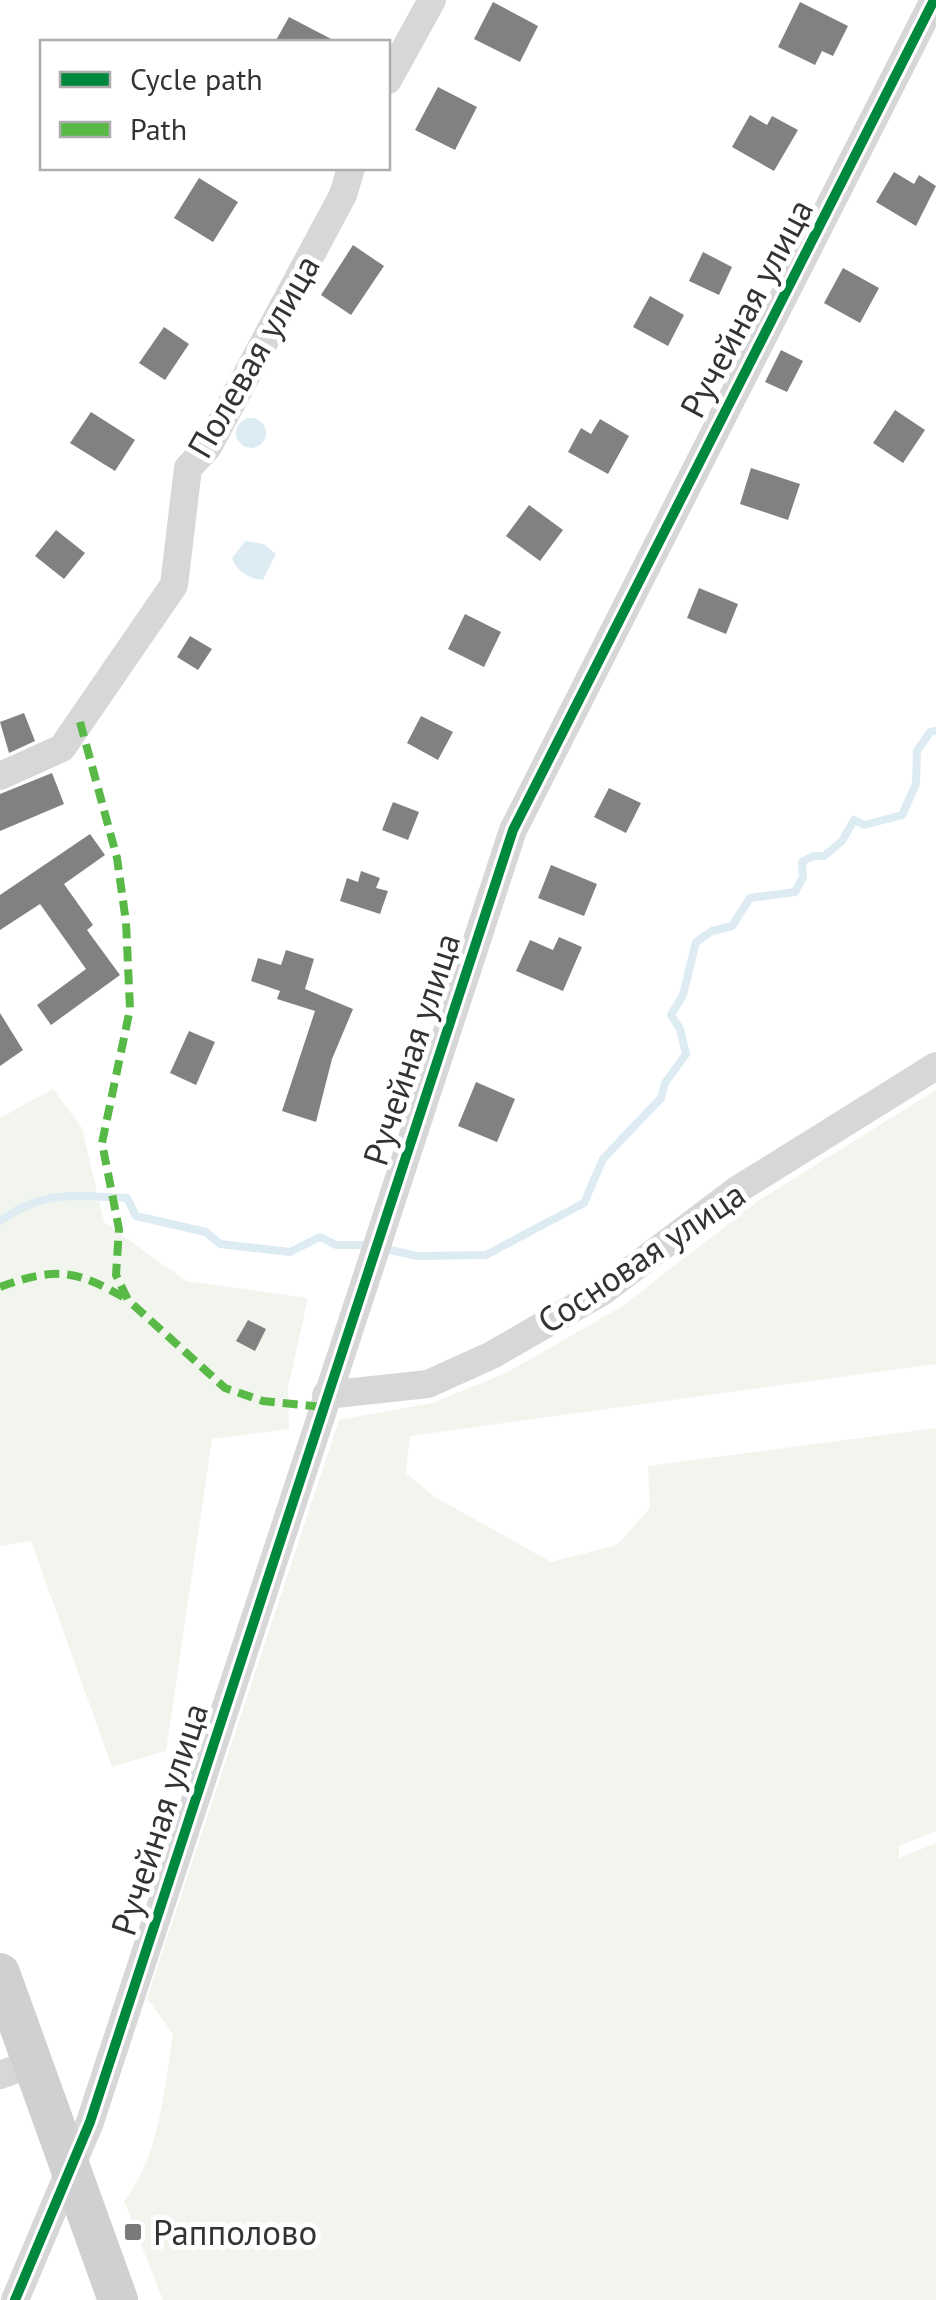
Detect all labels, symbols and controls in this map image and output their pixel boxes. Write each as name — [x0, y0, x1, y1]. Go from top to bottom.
legend — [40, 40, 390, 170]
text: Cycle path — [130, 59, 263, 98]
text: Path — [130, 109, 187, 148]
street label: Ручейная улица — [669, 191, 823, 425]
street label: Полевая улица — [176, 246, 330, 466]
street label: Ручейная улица — [352, 927, 470, 1171]
street label: Сосновая улица — [528, 1171, 754, 1343]
street label: Ручейная улица — [100, 1697, 218, 1941]
place label: Рапполово — [153, 2209, 317, 2255]
marker: Рапполово — [122, 2221, 144, 2243]

